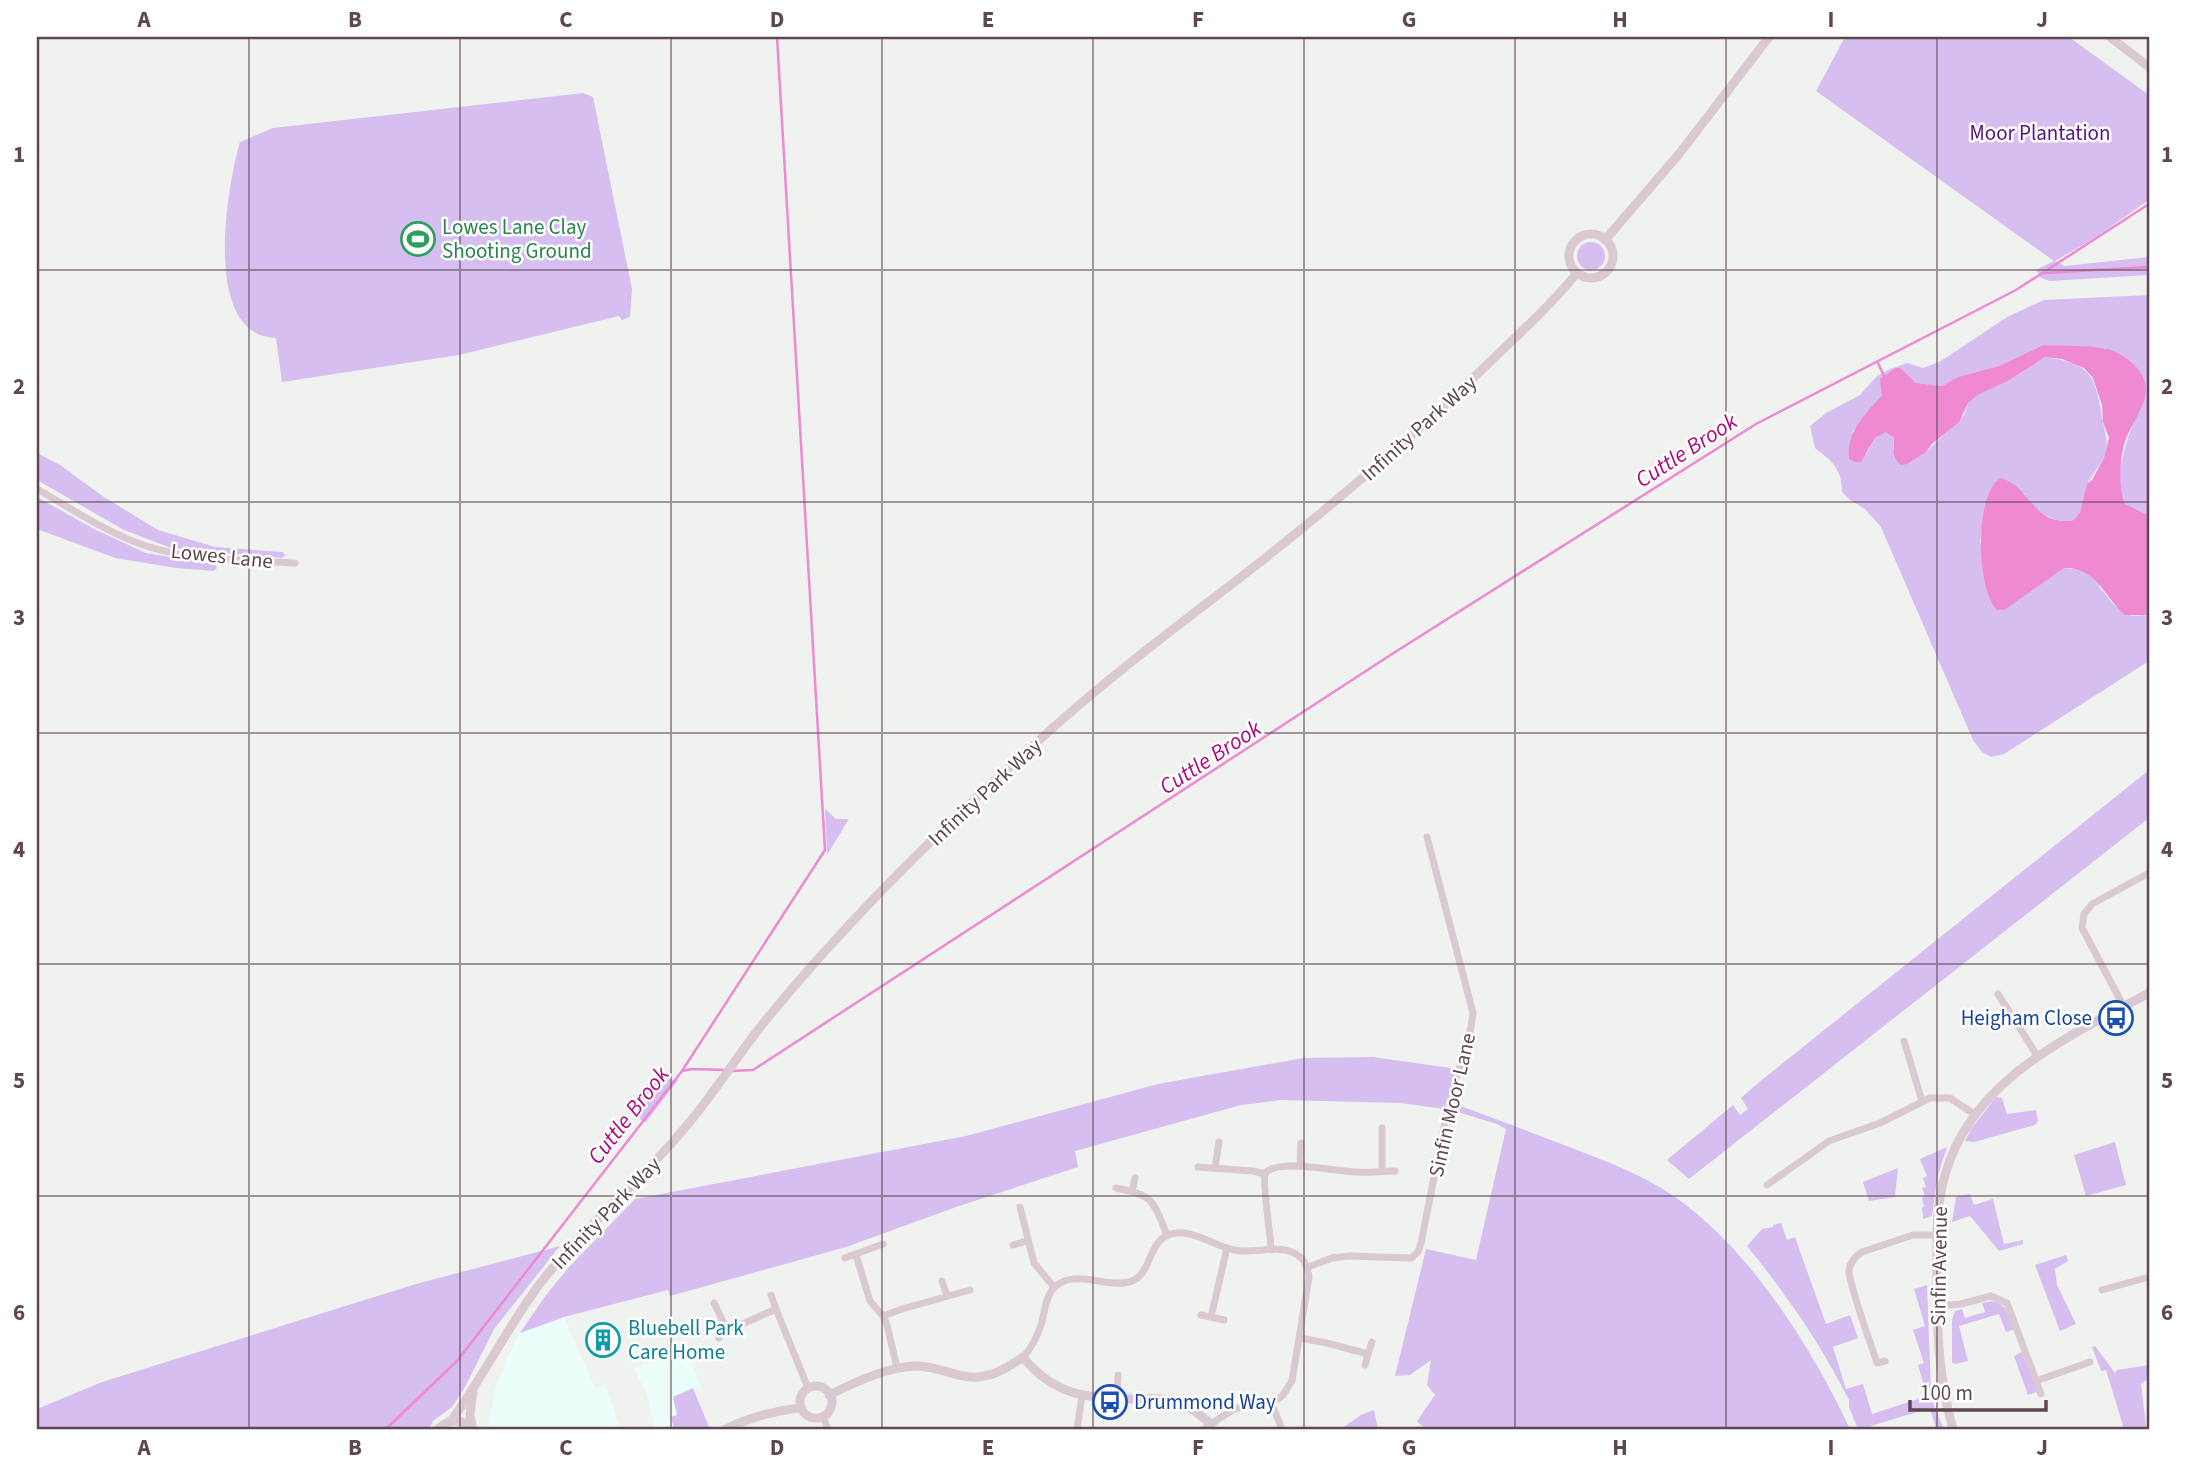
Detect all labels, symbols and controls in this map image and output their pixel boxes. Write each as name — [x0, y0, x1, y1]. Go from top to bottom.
text: A — [136, 3, 151, 36]
text: B — [348, 3, 362, 36]
text: C — [559, 3, 573, 36]
text: D — [770, 3, 784, 36]
text: E — [982, 3, 994, 36]
text: F — [1192, 3, 1204, 36]
text: G — [1402, 3, 1416, 36]
text: H — [1612, 3, 1628, 36]
text: I — [1828, 3, 1834, 36]
text: J — [2036, 3, 2048, 36]
park label: Moor Plantation — [1970, 118, 2110, 148]
text: 1 — [13, 138, 25, 171]
text: 1 — [2161, 138, 2173, 171]
place label: Lowes Lane Clay Shooting Ground — [442, 212, 592, 266]
sports icon: Lowes Lane Clay Shooting Ground — [399, 220, 437, 258]
street label: Infinity Park Way — [1355, 368, 1483, 488]
text: 2 — [13, 370, 25, 403]
text: 2 — [2161, 370, 2173, 403]
water label: Cuttle Brook — [1629, 404, 1745, 496]
street label: Lowes Lane — [170, 536, 274, 576]
text: 3 — [13, 601, 25, 634]
text: 3 — [2161, 601, 2173, 634]
water label: Cuttle Brook — [1153, 711, 1269, 803]
street label: Infinity Park Way — [921, 731, 1049, 853]
text: 4 — [13, 833, 25, 866]
text: 4 — [2161, 833, 2173, 866]
bus stop icon: Heigham Close — [2097, 999, 2135, 1037]
place label: Heigham Close — [1961, 1003, 2092, 1033]
street label: Sinfin Moor Lane — [1421, 1030, 1483, 1180]
water label: Cuttle Brook — [580, 1059, 678, 1171]
text: 5 — [13, 1064, 25, 1097]
text: 5 — [2161, 1064, 2173, 1097]
street label: Infinity Park Way — [544, 1150, 668, 1276]
street label: Sinfin Avenue — [1923, 1206, 1955, 1326]
text: 6 — [13, 1296, 25, 1329]
text: 6 — [2161, 1296, 2173, 1329]
place label: Bluebell Park Care Home — [628, 1313, 744, 1367]
building icon: Bluebell Park Care Home — [584, 1321, 622, 1359]
scale bar — [1910, 1368, 2046, 1412]
text: 100 m — [1920, 1378, 1973, 1408]
bus stop icon: Drummond Way — [1091, 1383, 1129, 1421]
place label: Drummond Way — [1134, 1387, 1276, 1417]
text: A — [136, 1431, 151, 1464]
text: B — [348, 1431, 362, 1464]
text: C — [559, 1431, 573, 1464]
text: D — [770, 1431, 784, 1464]
text: E — [982, 1431, 994, 1464]
text: F — [1192, 1431, 1204, 1464]
text: G — [1402, 1431, 1416, 1464]
text: H — [1612, 1431, 1628, 1464]
text: I — [1828, 1431, 1834, 1464]
text: J — [2036, 1431, 2048, 1464]

